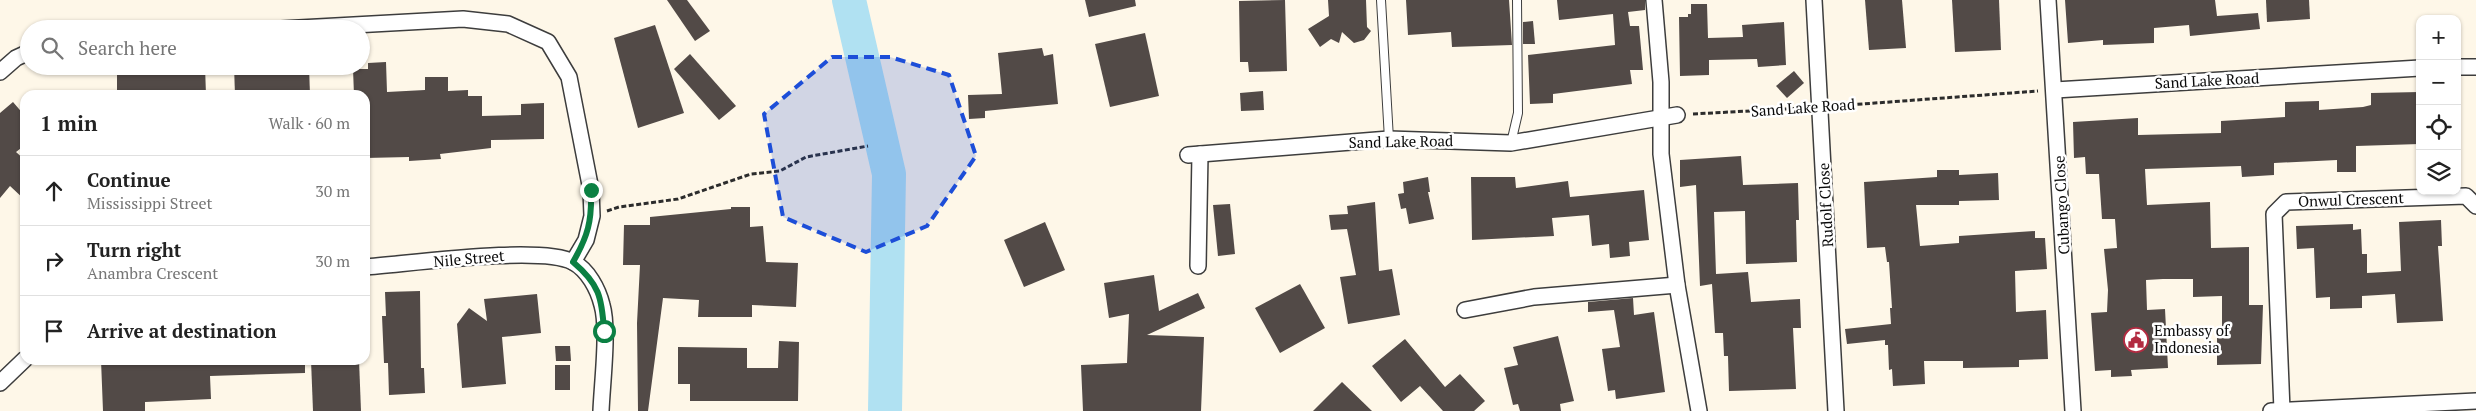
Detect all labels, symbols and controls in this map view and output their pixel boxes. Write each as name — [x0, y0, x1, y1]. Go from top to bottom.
map controls — [2416, 15, 2461, 195]
button: + — [2416, 15, 2461, 60]
search box — [20, 20, 370, 75]
icon: search — [38, 34, 66, 62]
text: Search here — [78, 35, 177, 60]
button: − — [2416, 60, 2461, 105]
street label: Sand Lake Road — [2154, 67, 2260, 93]
street label: Sand Lake Road — [1750, 93, 1856, 121]
button: locate — [2416, 105, 2461, 150]
text: 1 min — [40, 109, 97, 137]
text: Walk · 60 m — [269, 112, 350, 134]
street label: Sand Lake Road — [1349, 130, 1453, 152]
button: layers — [2416, 150, 2461, 195]
street label: Cubango Close — [2048, 155, 2074, 255]
street label: Rudolf Close — [1813, 162, 1837, 248]
text: Continue — [87, 167, 171, 192]
icon: ahead — [40, 177, 68, 205]
route end — [580, 179, 603, 202]
text: 30 m — [315, 180, 350, 202]
street label: Onwul Crescent — [2298, 187, 2405, 211]
text: Mississippi Street — [87, 192, 213, 214]
text: Turn right — [87, 237, 181, 262]
street label: Nile Street — [433, 245, 506, 271]
icon: right — [40, 247, 68, 275]
text: 30 m — [315, 250, 350, 272]
text: Anambra Crescent — [87, 262, 218, 284]
icon: arrive — [40, 317, 68, 345]
text: Arrive at destination — [87, 318, 276, 343]
route start — [593, 320, 616, 343]
place label: Embassy of Indonesia — [2154, 320, 2230, 357]
public building icon: Embassy of Indonesia — [2123, 327, 2149, 353]

